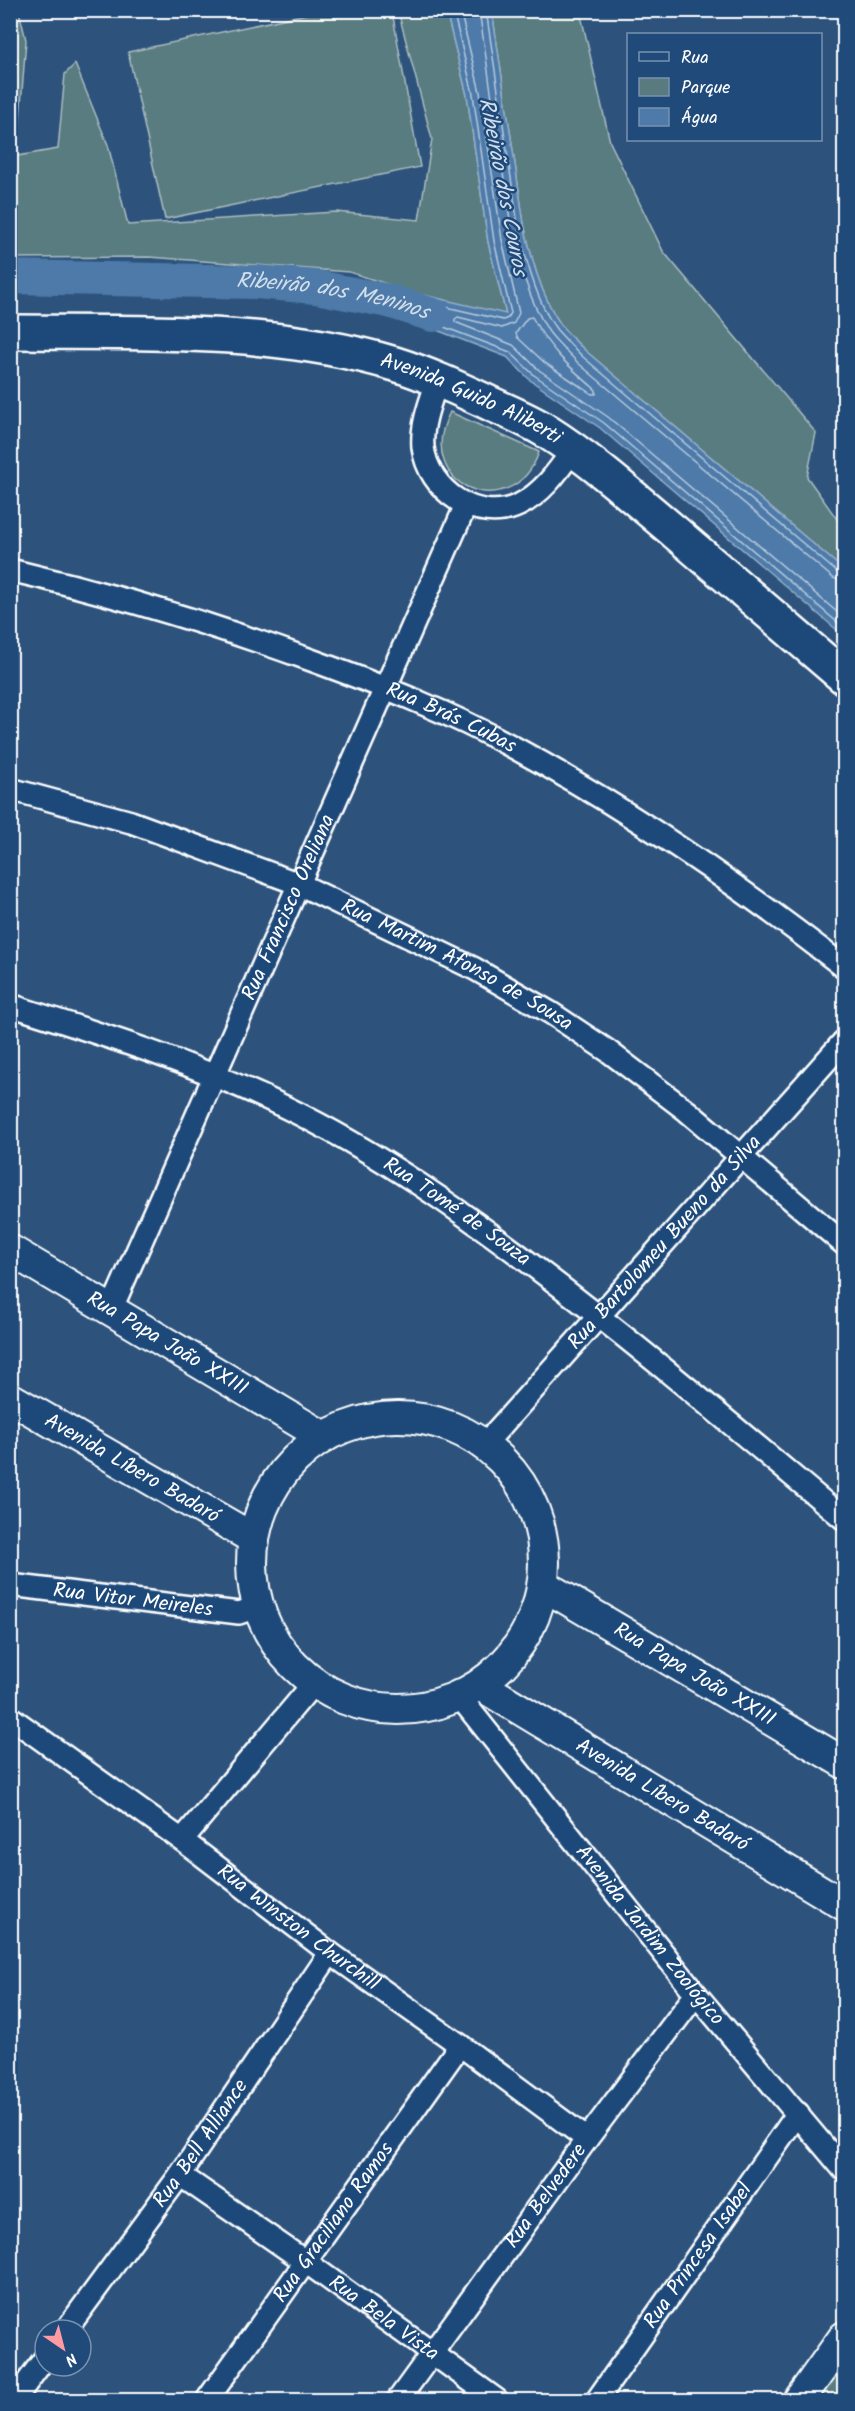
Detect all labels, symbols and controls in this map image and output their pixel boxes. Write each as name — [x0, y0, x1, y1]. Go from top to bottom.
legend — [627, 33, 822, 141]
text: Rua — [681, 44, 709, 73]
text: Parque — [681, 74, 730, 103]
water label: Ribeirão dos Couros — [468, 95, 537, 282]
text: Água — [681, 104, 718, 133]
water label: Ribeirão dos Meninos — [236, 264, 436, 331]
street label: Avenida Guido Aliberti — [376, 344, 569, 454]
street label: Rua Brás Cubas — [381, 673, 523, 762]
street label: Rua Francisco Oreliana — [233, 809, 344, 1006]
street label: Rua Martim Afonso de Sousa — [335, 890, 580, 1040]
street label: Rua Bartolomeu Bueno da Silva — [560, 1127, 770, 1357]
street label: Rua Tomé de Souza — [376, 1148, 538, 1275]
street label: Rua Papa João XXIII — [80, 1283, 254, 1405]
street label: Avenida Líbero Badaró — [38, 1405, 227, 1533]
street label: Rua Vitor Meireles — [51, 1574, 215, 1626]
street label: Rua Papa João XXIII — [607, 1614, 782, 1735]
street label: Avenida Líbero Badaró — [569, 1730, 757, 1861]
street label: Avenida Jardim Zoológico — [567, 1838, 733, 2033]
street label: Rua Winston Churchill — [210, 1856, 386, 2000]
street label: Rua Bell Alliance — [144, 2072, 257, 2215]
street label: Rua Graciliano Ramos — [265, 2135, 402, 2310]
street label: Rua Belvedere — [496, 2136, 596, 2256]
street label: Rua Princesa Isabel — [635, 2176, 761, 2336]
street label: Rua Bela Vista — [321, 2267, 446, 2370]
north arrow — [33, 2318, 93, 2378]
text: N — [59, 2346, 82, 2372]

